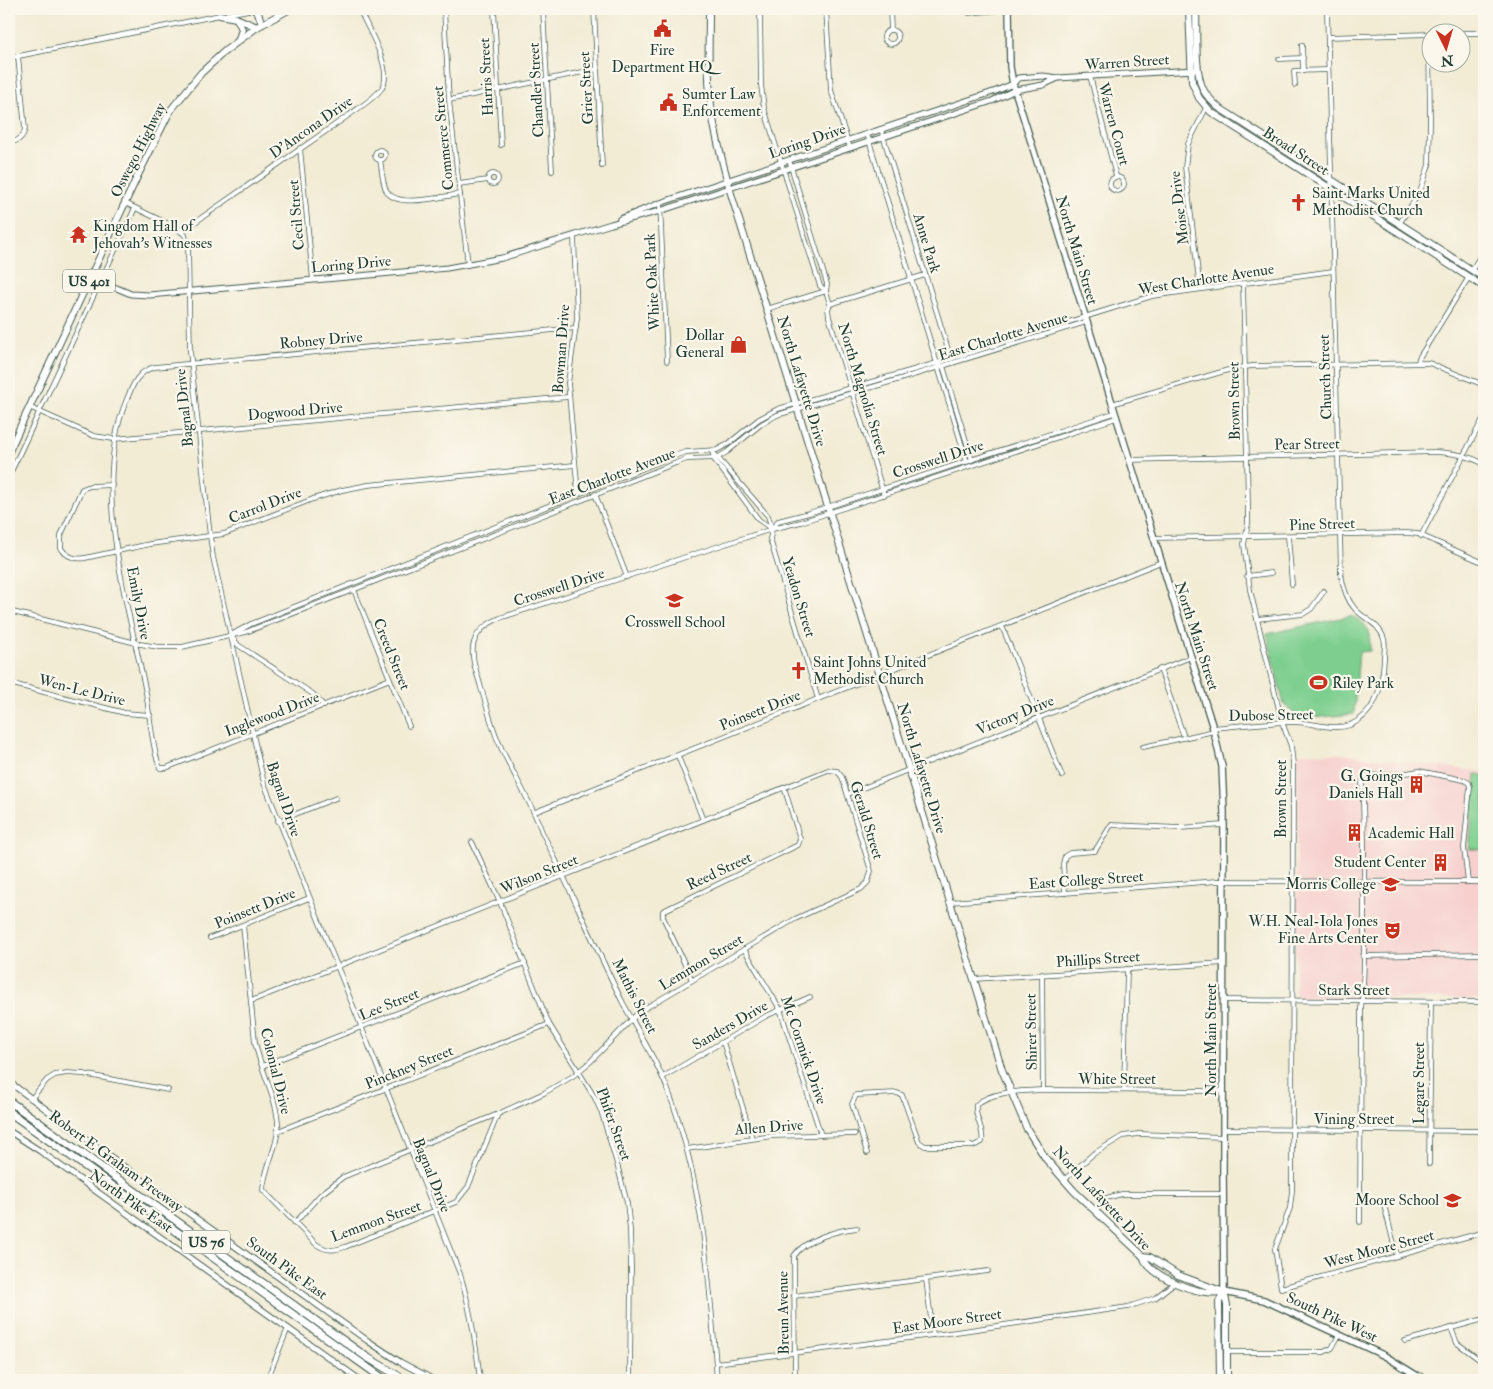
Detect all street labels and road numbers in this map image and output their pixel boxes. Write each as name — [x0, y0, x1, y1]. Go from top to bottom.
street label: Harris Street — [475, 37, 498, 116]
street label: Chandler Street — [525, 42, 548, 138]
street label: Warren Street — [1083, 50, 1170, 75]
street label: Grier Street — [575, 51, 598, 125]
street label: Warren Court — [1093, 80, 1134, 168]
street label: Commerce Street — [429, 85, 458, 191]
street label: D'Ancona Drive — [266, 92, 357, 163]
street label: Oswego Highway — [106, 99, 171, 201]
street label: Loring Drive — [766, 119, 848, 164]
street label: Broad Street — [1259, 123, 1333, 180]
street label: Moise Drive — [1166, 170, 1193, 246]
street label: Cecil Street — [284, 179, 309, 251]
street label: North Main Street — [1051, 193, 1102, 307]
street label: Anne Park — [908, 210, 945, 275]
street label: White Oak Park — [640, 233, 665, 332]
street label: Loring Drive — [310, 252, 392, 277]
street label: West Charlotte Avenue — [1136, 259, 1275, 300]
road number: US 401 — [63, 270, 115, 292]
street label: Bowman Drive — [549, 304, 574, 394]
street label: East Charlotte Avenue — [936, 308, 1070, 365]
street label: North Lafayette Drive — [773, 313, 830, 449]
street label: North Magnolia Street — [833, 320, 892, 458]
street label: Robney Drive — [279, 327, 363, 354]
street label: Church Street — [1315, 334, 1336, 420]
street label: Brown Street — [1224, 361, 1245, 441]
street label: Bagnal Drive — [171, 368, 198, 448]
street label: Dogwood Drive — [247, 398, 343, 425]
street label: Pear Street — [1274, 434, 1340, 455]
street label: Crosswell Drive — [890, 436, 986, 483]
street label: East Charlotte Avenue — [546, 444, 678, 509]
street label: Carrol Drive — [226, 483, 304, 528]
street label: Pine Street — [1289, 514, 1355, 535]
street label: Yeadon Street — [777, 555, 820, 640]
street label: Crosswell Drive — [511, 564, 607, 611]
street label: Emily Drive — [122, 565, 155, 641]
street label: North Main Street — [1170, 579, 1223, 693]
street label: Creed Street — [369, 616, 415, 693]
street label: Wen-Le Drive — [35, 670, 127, 710]
street label: Poinsett Drive — [717, 686, 804, 735]
street label: Inglewood Drive — [222, 688, 322, 741]
street label: Victory Drive — [973, 691, 1057, 740]
street label: North Lafayette Drive — [893, 700, 950, 836]
street label: Dubose Street — [1228, 705, 1314, 726]
street label: Bagnal Drive — [262, 759, 305, 839]
street label: Brown Street — [1272, 760, 1291, 838]
street label: Gerald Street — [846, 779, 888, 862]
street label: Reed Street — [684, 848, 755, 895]
street label: Wilson Street — [496, 850, 581, 899]
street label: East College Street — [1028, 867, 1144, 894]
street label: Poinsett Drive — [212, 884, 299, 933]
street label: Lemmon Street — [656, 930, 747, 995]
street label: Phillips Street — [1055, 947, 1141, 973]
street label: Mathis Street — [608, 955, 662, 1037]
street label: Stark Street — [1318, 981, 1390, 1000]
street label: North Main Street — [1202, 983, 1221, 1097]
street label: Lee Street — [357, 984, 422, 1025]
street label: Mc Cormick Drive — [776, 993, 831, 1107]
street label: Shirer Street — [1021, 993, 1042, 1071]
street label: Sanders Drive — [689, 996, 771, 1055]
street label: Colonial Drive — [256, 1026, 295, 1116]
street label: Pinckney Street — [362, 1041, 456, 1094]
street label: Legare Street — [1410, 1042, 1429, 1124]
street label: White Street — [1077, 1070, 1156, 1089]
street label: Phifer Street — [592, 1085, 636, 1164]
street label: Robert E Graham Freeway — [45, 1106, 187, 1217]
street label: Vining Street — [1314, 1110, 1394, 1129]
street label: Allen Drive — [733, 1116, 804, 1139]
street label: Bagnal Drive — [408, 1135, 455, 1215]
street label: North Lafayette Drive — [1048, 1142, 1155, 1255]
street label: North Pike East — [85, 1166, 176, 1237]
street label: Lemmon Street — [328, 1196, 424, 1247]
street label: West Moore Street — [1321, 1226, 1436, 1274]
road number: US 76 — [182, 1230, 230, 1254]
street label: South Pike East — [243, 1233, 331, 1304]
street label: Breun Avenue — [773, 1271, 794, 1355]
street label: South Pike West — [1283, 1288, 1381, 1347]
street label: East Moore Street — [891, 1304, 1003, 1339]

